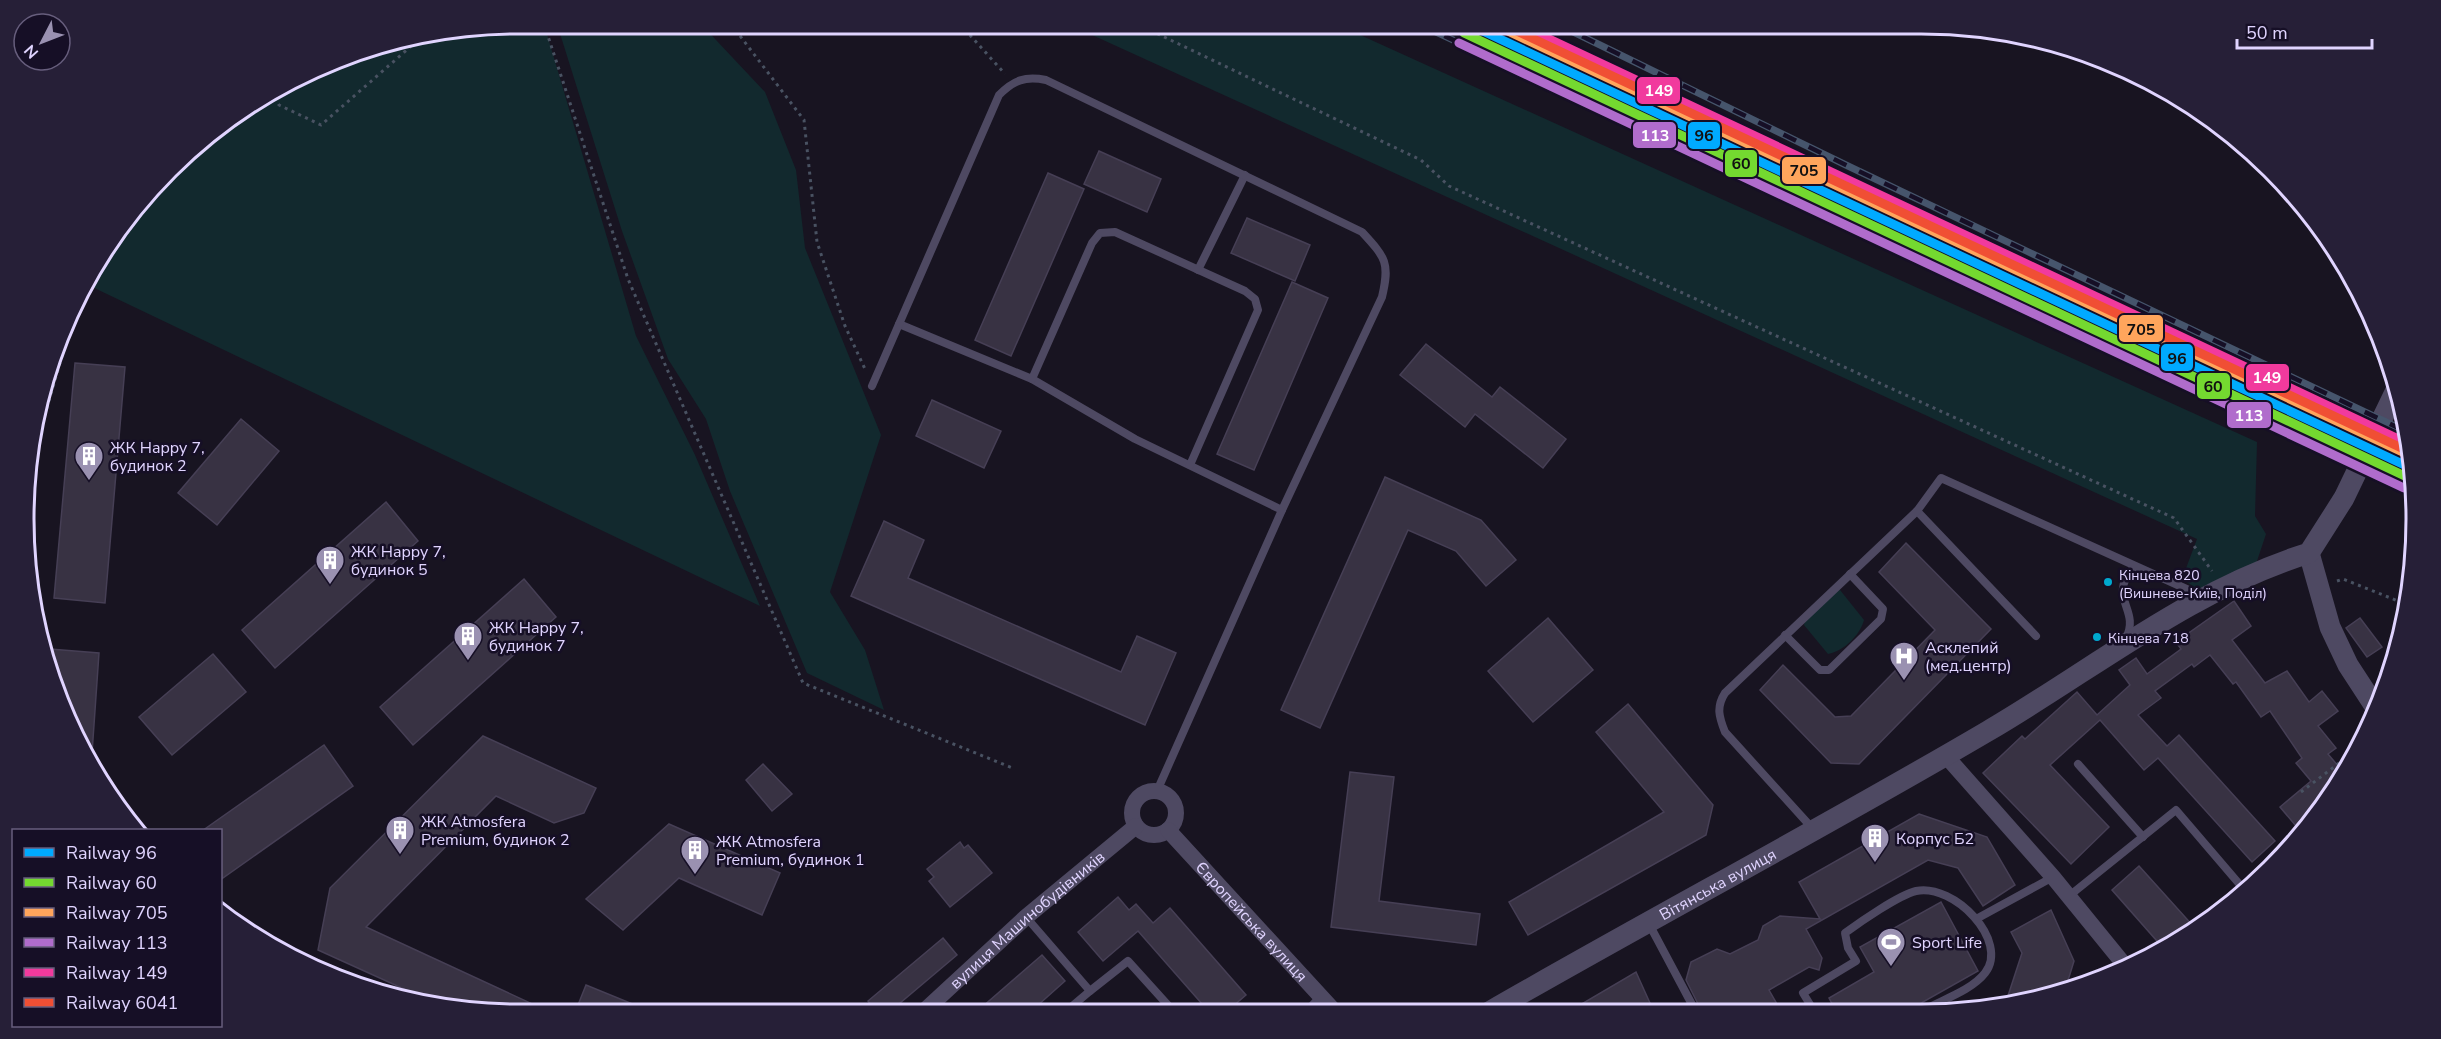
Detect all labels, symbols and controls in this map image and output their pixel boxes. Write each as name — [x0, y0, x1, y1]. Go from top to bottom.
north arrow — [12, 12, 72, 72]
scale bar — [2237, 12, 2372, 50]
text: 50 m — [2246, 21, 2288, 45]
text: N — [19, 40, 44, 63]
line badge: 149 — [1636, 76, 1681, 105]
text: 149 — [1645, 80, 1673, 102]
line badge: 113 — [1632, 121, 1677, 149]
line badge: 96 — [1687, 121, 1721, 150]
text: 113 — [1641, 125, 1669, 147]
text: 96 — [1694, 125, 1714, 147]
line badge: 60 — [1724, 149, 1758, 178]
text: 60 — [1731, 153, 1751, 175]
line badge: 705 — [1781, 156, 1827, 185]
text: 705 — [1790, 160, 1818, 182]
line badge: 705 — [2118, 314, 2164, 343]
text: 705 — [2127, 319, 2155, 341]
line badge: 96 — [2160, 343, 2194, 372]
text: 96 — [2167, 348, 2187, 370]
line badge: 149 — [2245, 363, 2290, 392]
text: 149 — [2253, 367, 2281, 389]
line badge: 60 — [2196, 372, 2231, 400]
text: 60 — [2203, 376, 2223, 398]
line badge: 113 — [2226, 401, 2272, 429]
text: 113 — [2235, 405, 2263, 427]
place label: ЖК Happy 7, будинок 2 — [110, 437, 205, 477]
building icon: ЖК Happy 7, будинок 2 — [73, 440, 105, 482]
place label: ЖК Happy 7, будинок 5 — [351, 541, 446, 581]
building icon: ЖК Happy 7, будинок 5 — [314, 544, 346, 586]
place label: Кінцева 820 (Вишневе-Київ, Поділ) — [2119, 566, 2267, 603]
marker: Кінцева 820 (Вишневе-Київ, Поділ) — [2102, 576, 2114, 588]
place label: ЖК Happy 7, будинок 7 — [489, 617, 584, 657]
building icon: ЖК Happy 7, будинок 7 — [452, 620, 484, 662]
place label: Кінцева 718 — [2108, 629, 2189, 648]
marker: Кінцева 718 — [2091, 631, 2103, 643]
place label: Асклепий (мед.центр) — [1925, 637, 2012, 677]
hospital icon: Асклепий (мед.центр) — [1888, 640, 1920, 682]
place label: ЖК Atmosfera Premium, будинок 2 — [421, 811, 569, 851]
building icon: ЖК Atmosfera Premium, будинок 2 — [384, 814, 416, 856]
building icon: Корпус Б2 — [1859, 822, 1891, 864]
place label: Корпус Б2 — [1896, 828, 1974, 850]
legend — [12, 829, 222, 1027]
place label: ЖК Atmosfera Premium, будинок 1 — [716, 831, 864, 871]
building icon: ЖК Atmosfera Premium, будинок 1 — [679, 834, 711, 876]
text: Railway 96 — [66, 841, 157, 865]
street label: Вітянська вулиця — [1656, 843, 1780, 926]
street label: вулиця Машинобудівників — [945, 846, 1110, 994]
street label: Європейська вулиця — [1190, 857, 1312, 987]
text: Railway 60 — [66, 871, 157, 895]
text: Railway 705 — [66, 901, 168, 925]
sports icon: Sport Life — [1875, 926, 1907, 968]
text: Railway 113 — [66, 931, 168, 955]
place label: Sport Life — [1912, 932, 1982, 954]
text: Railway 149 — [66, 961, 168, 985]
text: Railway 6041 — [66, 991, 178, 1015]

